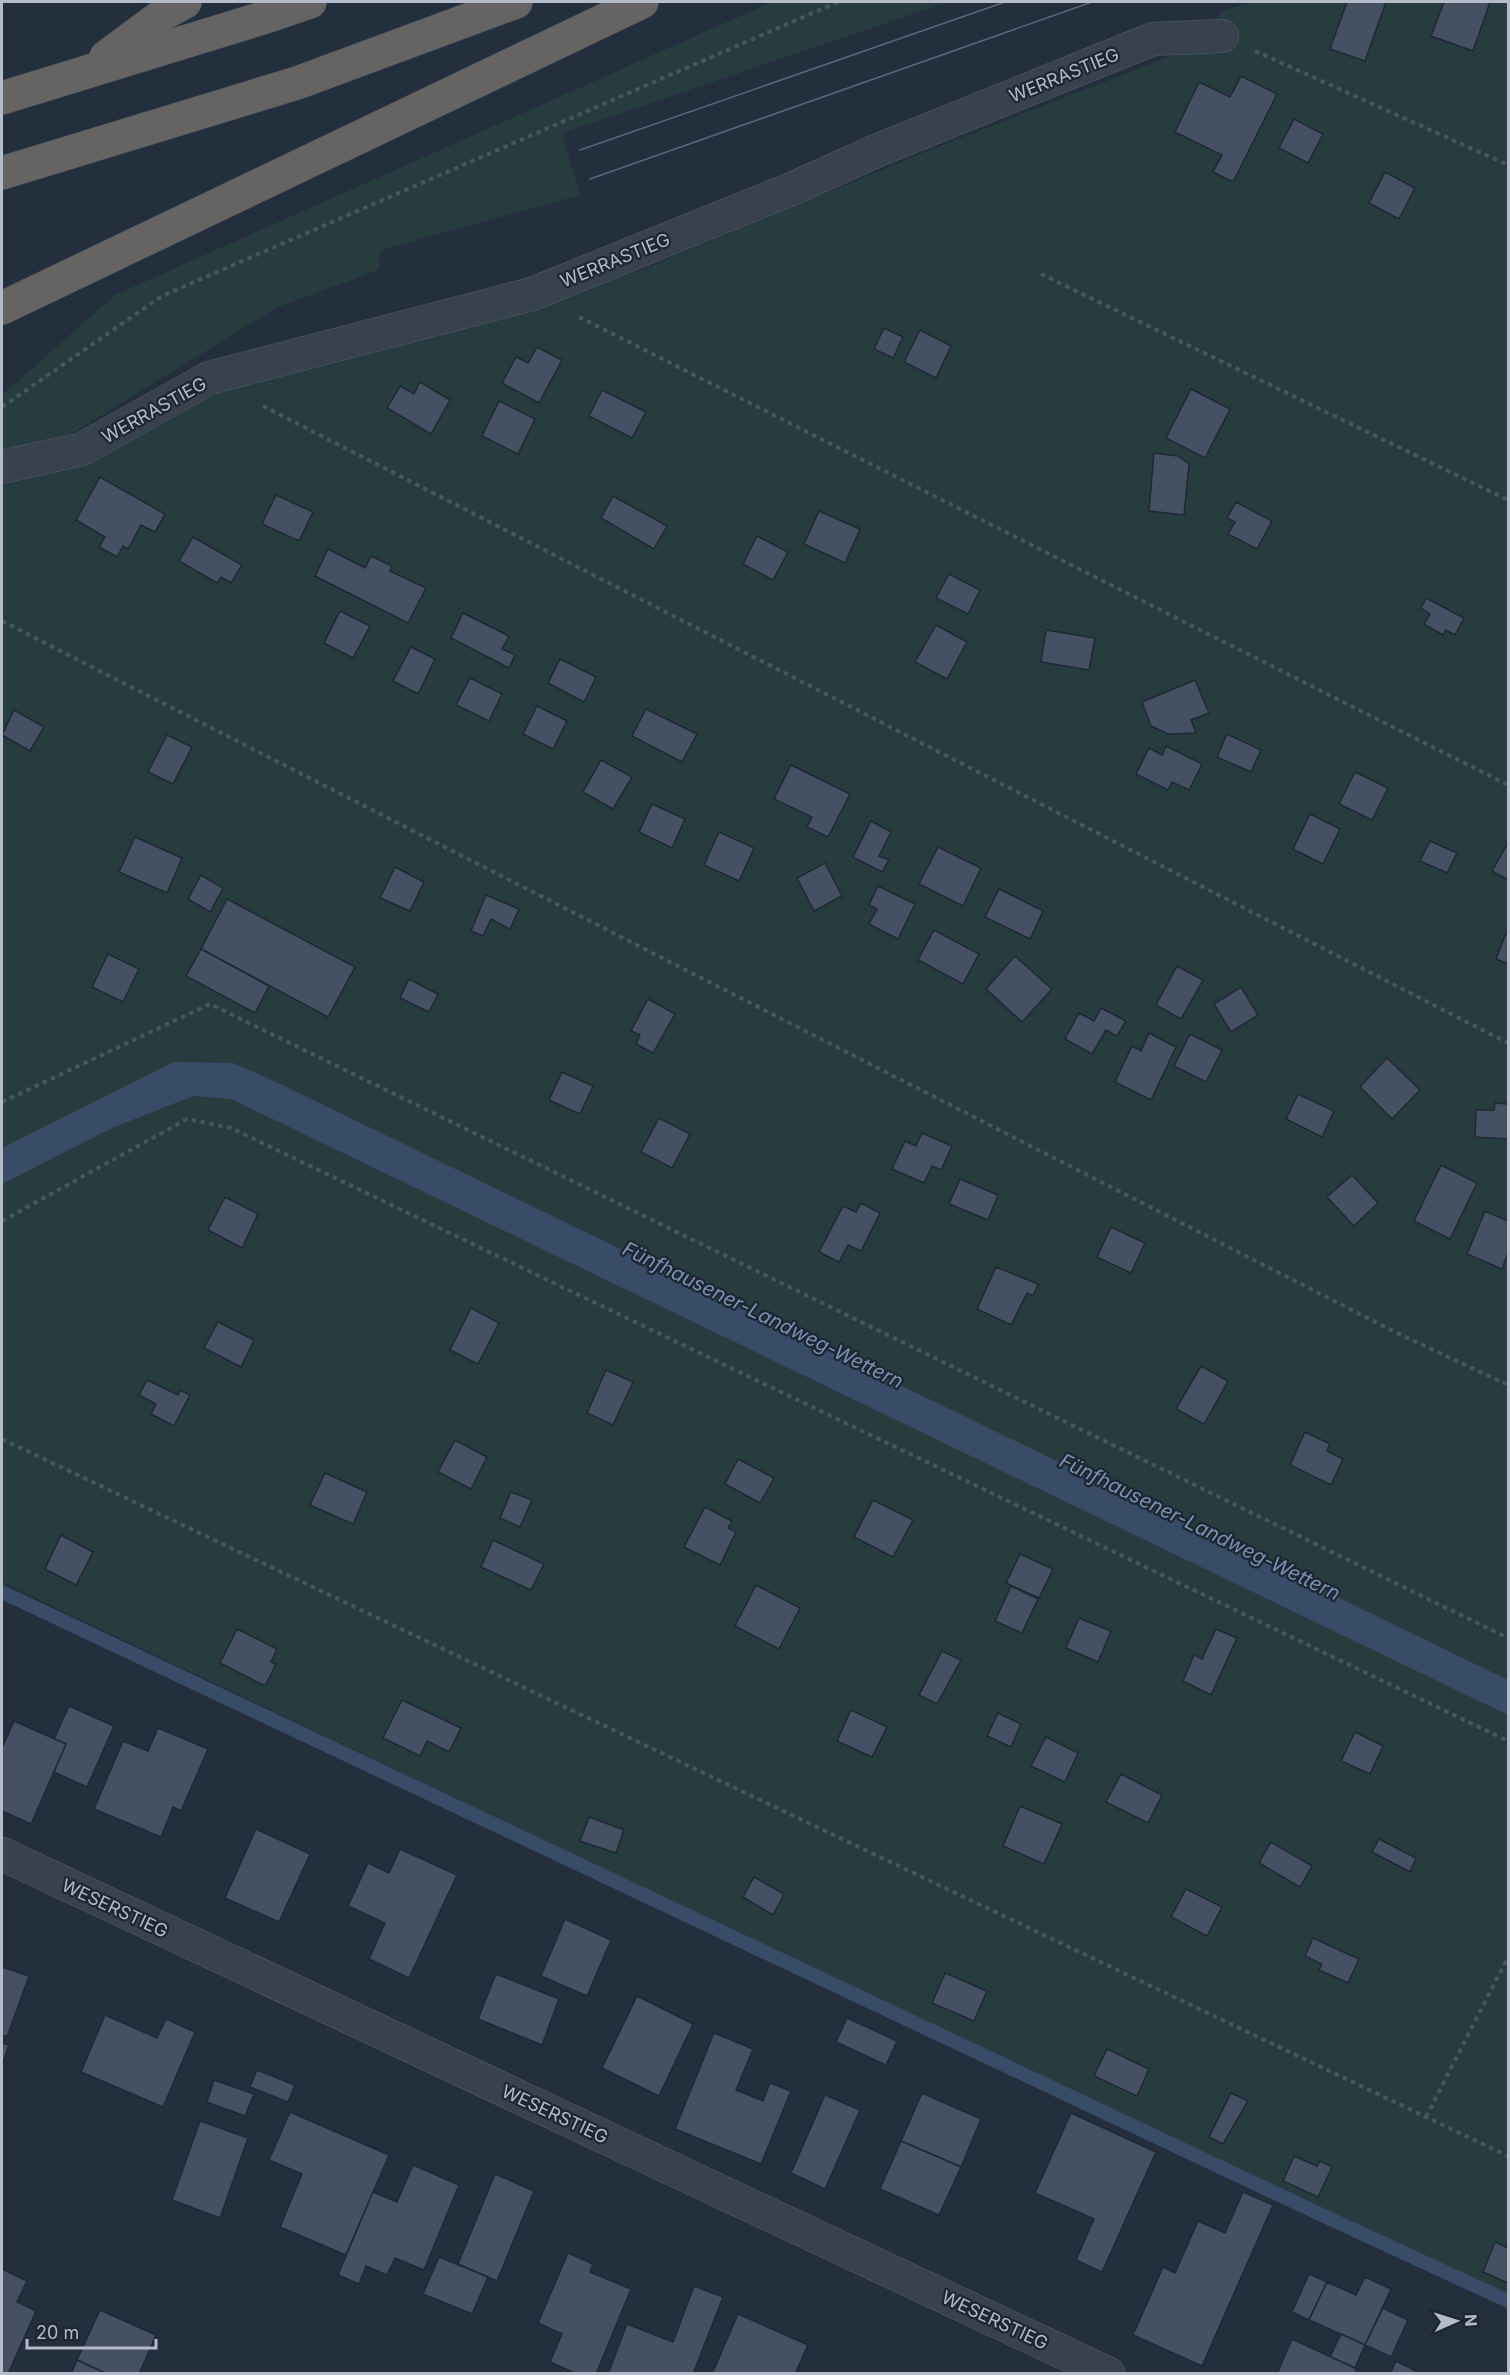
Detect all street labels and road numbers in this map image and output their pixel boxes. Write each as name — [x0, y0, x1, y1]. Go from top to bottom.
street label: WERRASTIEG — [1006, 43, 1122, 107]
street label: WERRASTIEG — [557, 228, 673, 292]
street label: WERRASTIEG — [98, 373, 210, 447]
street label: WESERSTIEG — [59, 1874, 171, 1942]
street label: WESERSTIEG — [499, 2080, 611, 2148]
street label: WESERSTIEG — [939, 2286, 1051, 2354]

